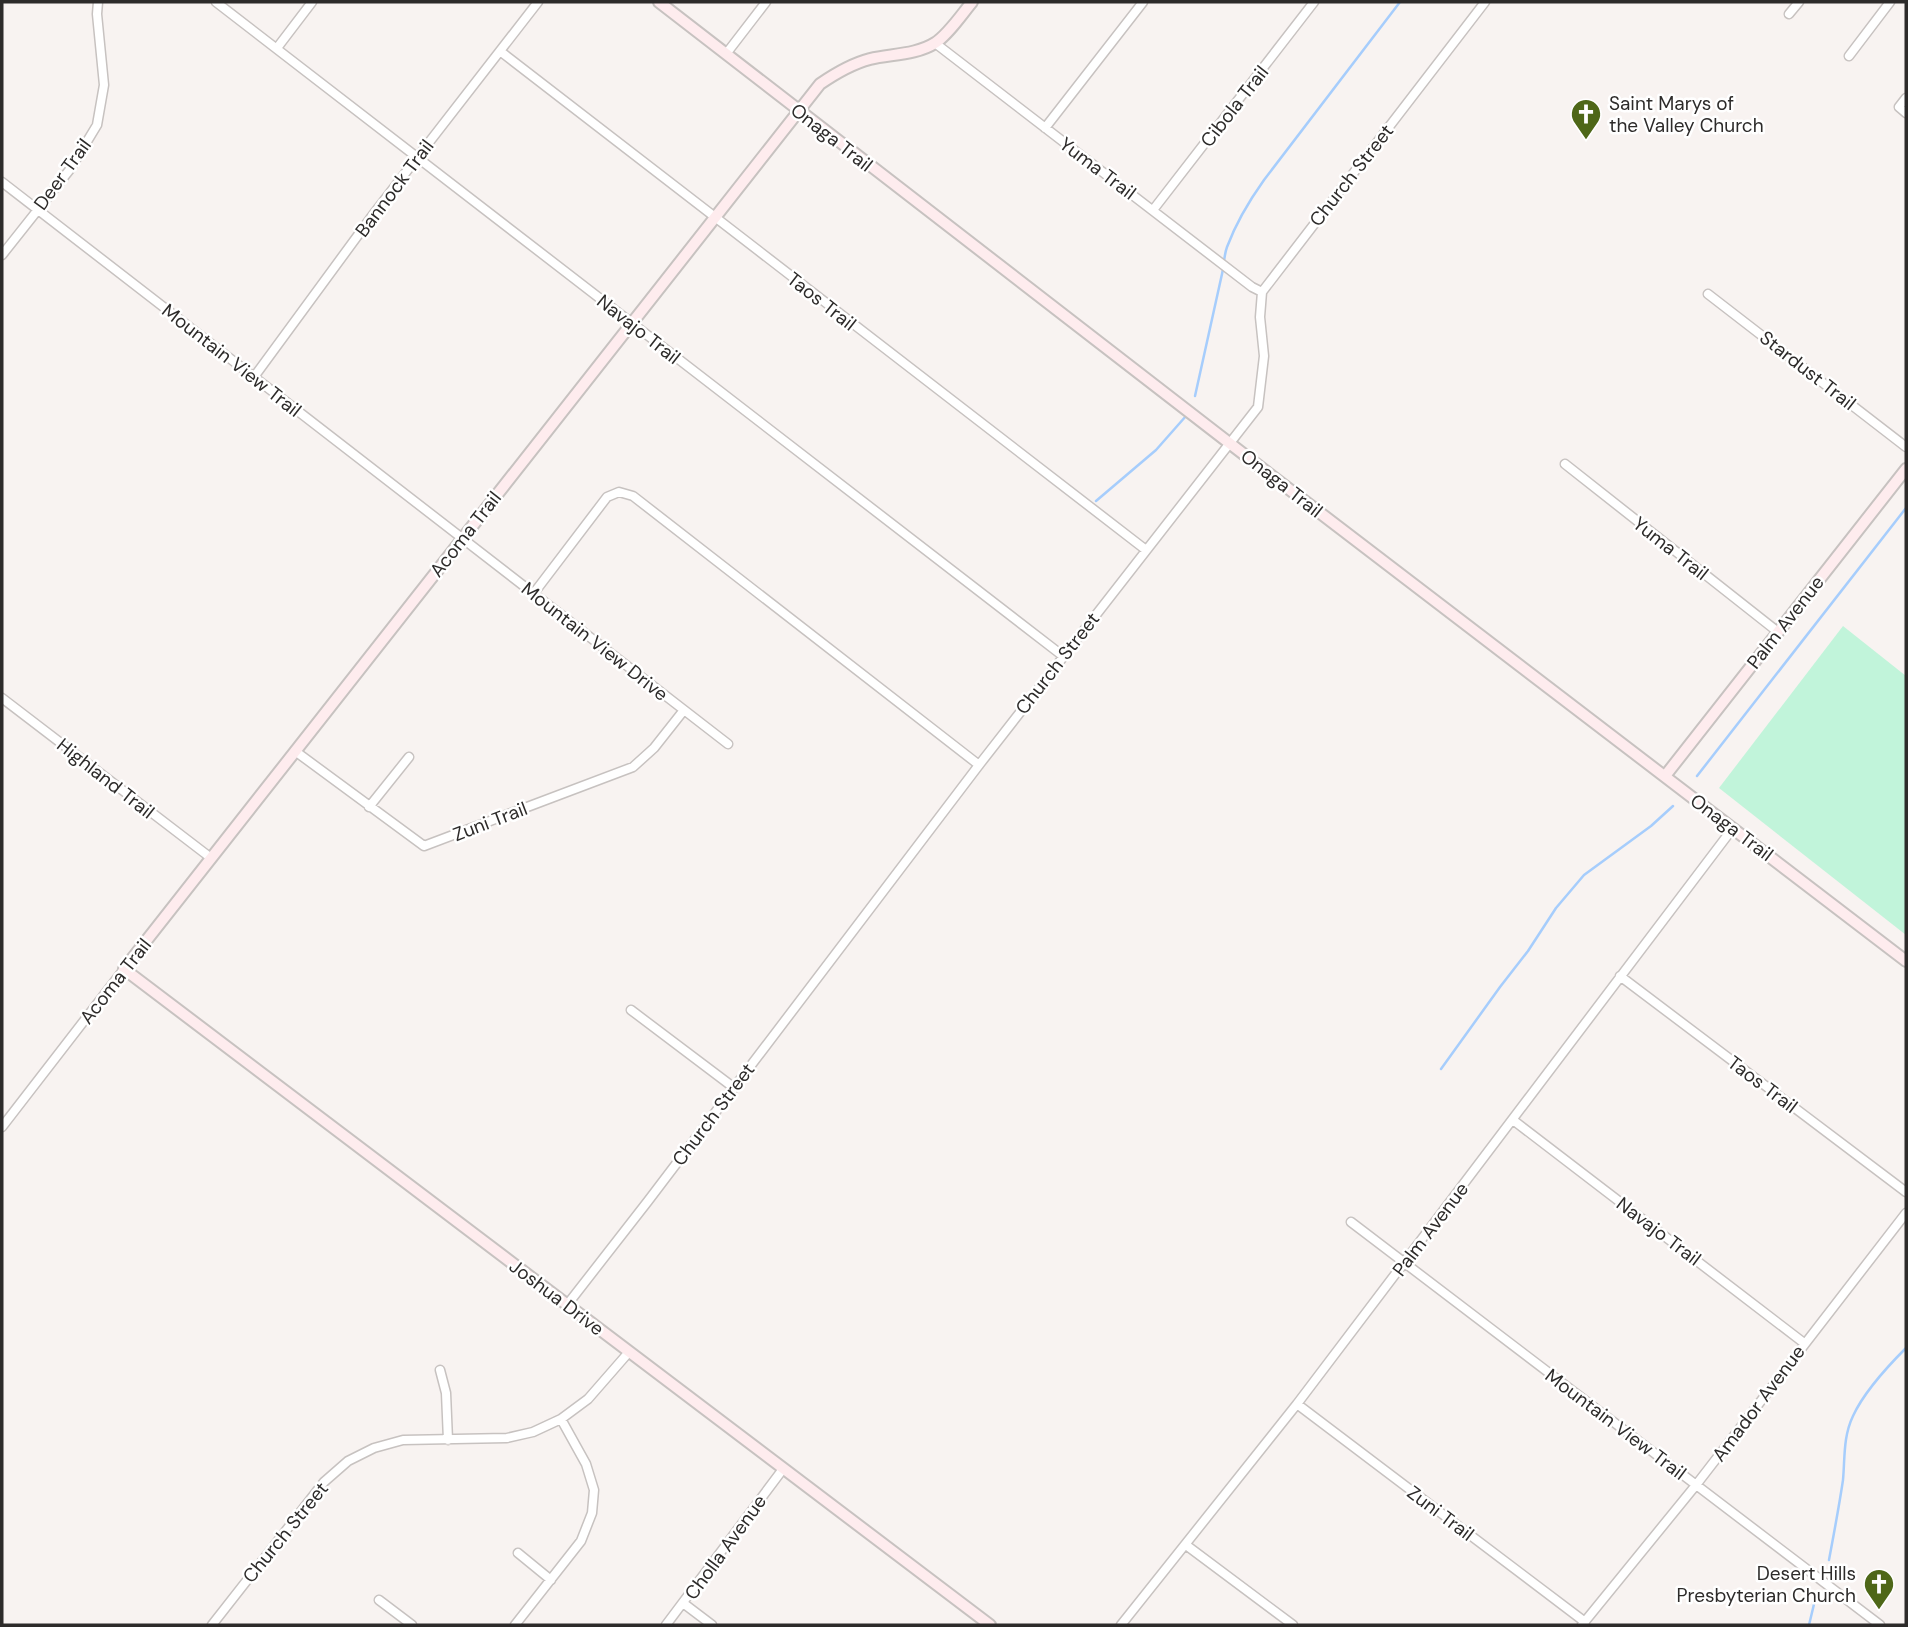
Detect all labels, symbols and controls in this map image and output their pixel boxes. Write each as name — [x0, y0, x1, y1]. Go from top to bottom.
street label: Cibola Trail — [1195, 61, 1274, 152]
place label: Saint Marys of the Valley Church — [1609, 91, 1764, 138]
street label: Onaga Trail — [786, 97, 878, 177]
church icon: Saint Marys of the Valley Church — [1569, 97, 1603, 141]
street label: Church Street — [1304, 119, 1399, 231]
street label: Yuma Trail — [1054, 131, 1141, 205]
street label: Deer Trail — [28, 134, 97, 215]
street label: Bannock Trail — [349, 134, 439, 242]
street label: Taos Trail — [782, 267, 861, 336]
street label: Navajo Trail — [592, 289, 686, 370]
street label: Mountain View Trail — [157, 298, 306, 423]
street label: Stardust Trail — [1754, 325, 1861, 416]
street label: Onaga Trail — [1236, 443, 1328, 523]
street label: Acoma Trail — [424, 486, 507, 582]
street label: Yuma Trail — [1628, 511, 1714, 586]
street label: Palm Avenue — [1741, 571, 1830, 674]
street label: Mountain View Drive — [516, 576, 673, 707]
street label: Church Street — [1010, 607, 1105, 719]
street label: Highland Trail — [52, 732, 160, 824]
street label: Onaga Trail — [1685, 788, 1778, 867]
street label: Zuni Trail — [450, 796, 531, 847]
street label: Acoma Trail — [74, 933, 157, 1029]
street label: Taos Trail — [1723, 1050, 1803, 1119]
street label: Church Street — [666, 1058, 760, 1171]
street label: Palm Avenue — [1387, 1177, 1474, 1281]
street label: Navajo Trail — [1611, 1191, 1706, 1271]
street label: Joshua Drive — [504, 1254, 609, 1341]
street label: Amador Avenue — [1706, 1340, 1810, 1467]
street label: Mountain View Trail — [1540, 1363, 1691, 1486]
street label: Church Street — [237, 1477, 334, 1588]
street label: Zuni Trail — [1402, 1480, 1479, 1547]
street label: Cholla Avenue — [679, 1490, 772, 1605]
place label: Desert Hills Presbyterian Church — [1677, 1561, 1856, 1608]
church icon: Desert Hills Presbyterian Church — [1862, 1567, 1896, 1611]

